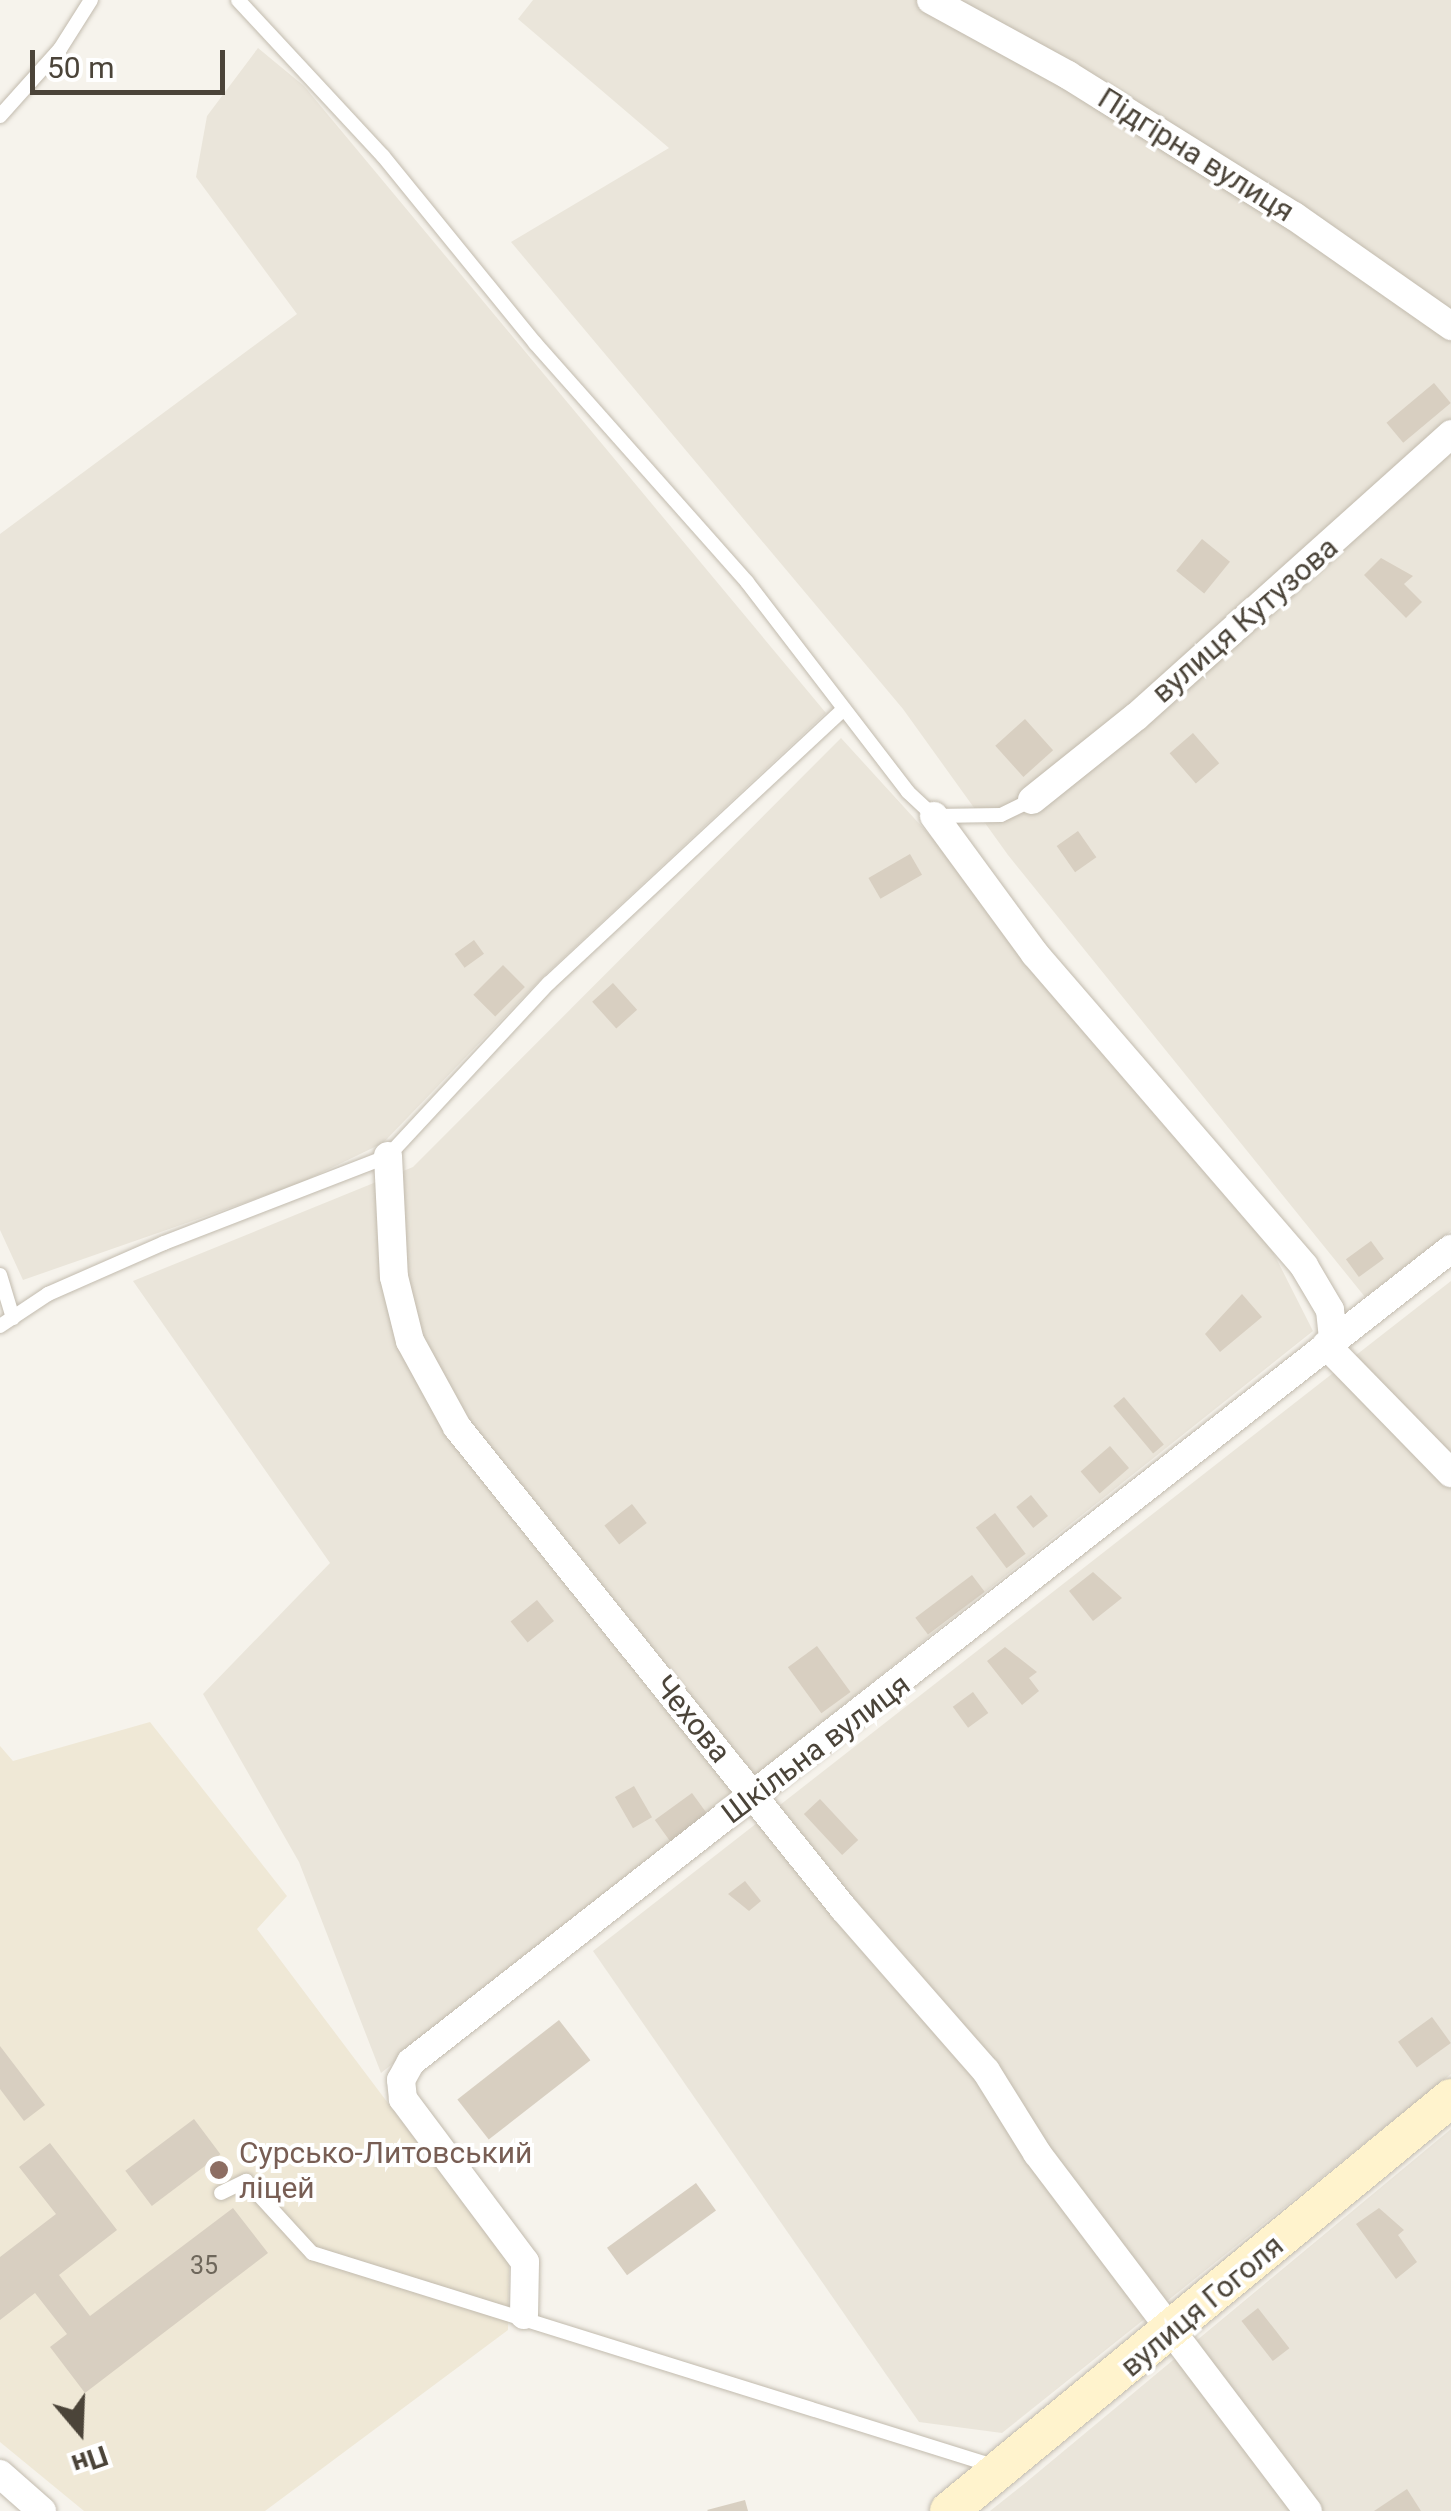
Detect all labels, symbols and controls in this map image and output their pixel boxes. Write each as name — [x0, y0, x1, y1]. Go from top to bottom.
scale bar — [35, 30, 230, 92]
text: 50 m — [47, 50, 114, 85]
street label: Підгірна вулиця — [1091, 80, 1301, 230]
street label: вулиця Кутузова — [1145, 529, 1345, 711]
street label: Шкільна вулиця — [715, 1667, 917, 1831]
street label: Чехова — [646, 1668, 738, 1770]
place label: Сурсько-Литовський ліцей — [239, 2135, 532, 2206]
marker: Сурсько-Литовський ліцей — [208, 2159, 230, 2181]
street label: вулиця Гоголя — [1113, 2228, 1291, 2384]
house number: 35 — [190, 2251, 218, 2281]
north arrow — [30, 2381, 130, 2481]
text: Пн — [68, 2438, 112, 2481]

